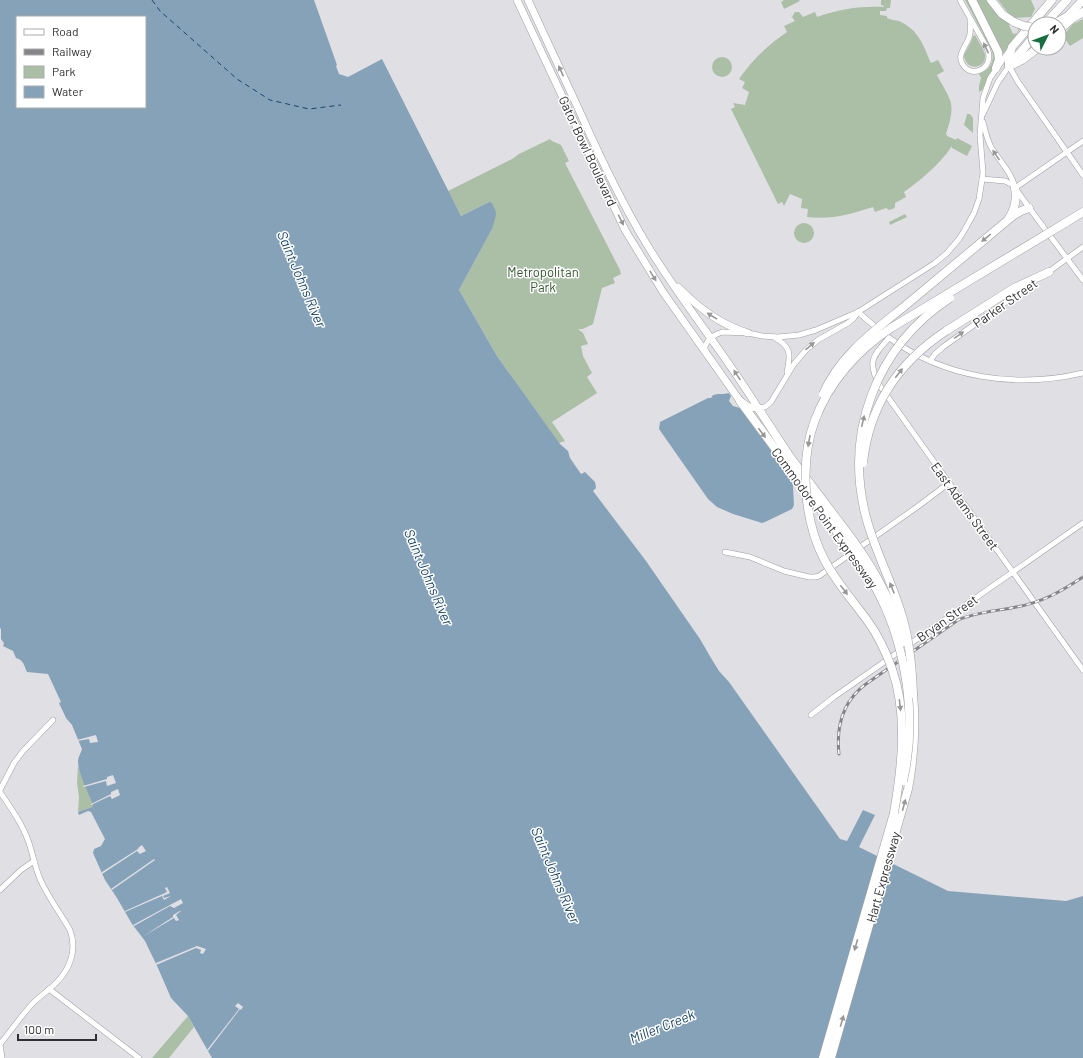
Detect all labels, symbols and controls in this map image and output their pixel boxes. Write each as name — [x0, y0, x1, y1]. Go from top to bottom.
legend — [16, 16, 146, 108]
north arrow — [1027, 16, 1067, 56]
text: N — [1048, 22, 1062, 36]
text: Road — [52, 24, 79, 38]
one-way arrow — [983, 42, 989, 53]
text: Railway — [52, 44, 92, 58]
text: Park — [52, 64, 76, 78]
one-way arrow — [558, 65, 564, 76]
text: Water — [52, 84, 84, 98]
street label: Gator Bowl Boulevard — [555, 93, 621, 209]
one-way arrow — [992, 149, 1000, 160]
one-way arrow — [617, 214, 624, 226]
water label: Saint Johns River — [274, 228, 330, 331]
one-way arrow — [980, 234, 991, 243]
park label: Metropolitan Park — [507, 264, 579, 295]
one-way arrow — [649, 271, 657, 282]
street label: Parker Street — [970, 275, 1040, 331]
one-way arrow — [706, 313, 718, 320]
one-way arrow — [953, 331, 964, 339]
one-way arrow — [805, 342, 815, 351]
one-way arrow — [895, 367, 904, 378]
one-way arrow — [734, 369, 741, 381]
one-way arrow — [861, 415, 867, 427]
one-way arrow — [758, 427, 767, 438]
one-way arrow — [806, 435, 812, 447]
street label: Commodore Point Expressway — [768, 444, 882, 592]
street label: East Adams Street — [928, 459, 1002, 553]
water label: Saint Johns River — [401, 526, 457, 629]
one-way arrow — [888, 581, 894, 593]
one-way arrow — [840, 585, 848, 596]
street label: Bryan Street — [913, 591, 981, 645]
one-way arrow — [897, 699, 903, 711]
one-way arrow — [901, 798, 907, 810]
water label: Saint Johns River — [528, 824, 584, 927]
street label: Hart Expressway — [862, 830, 904, 924]
one-way arrow — [853, 939, 859, 951]
water label: Miller Creek — [627, 1005, 697, 1047]
one-way arrow — [839, 1014, 845, 1026]
scale bar — [18, 1016, 96, 1042]
text: 100 m — [24, 1022, 54, 1036]

